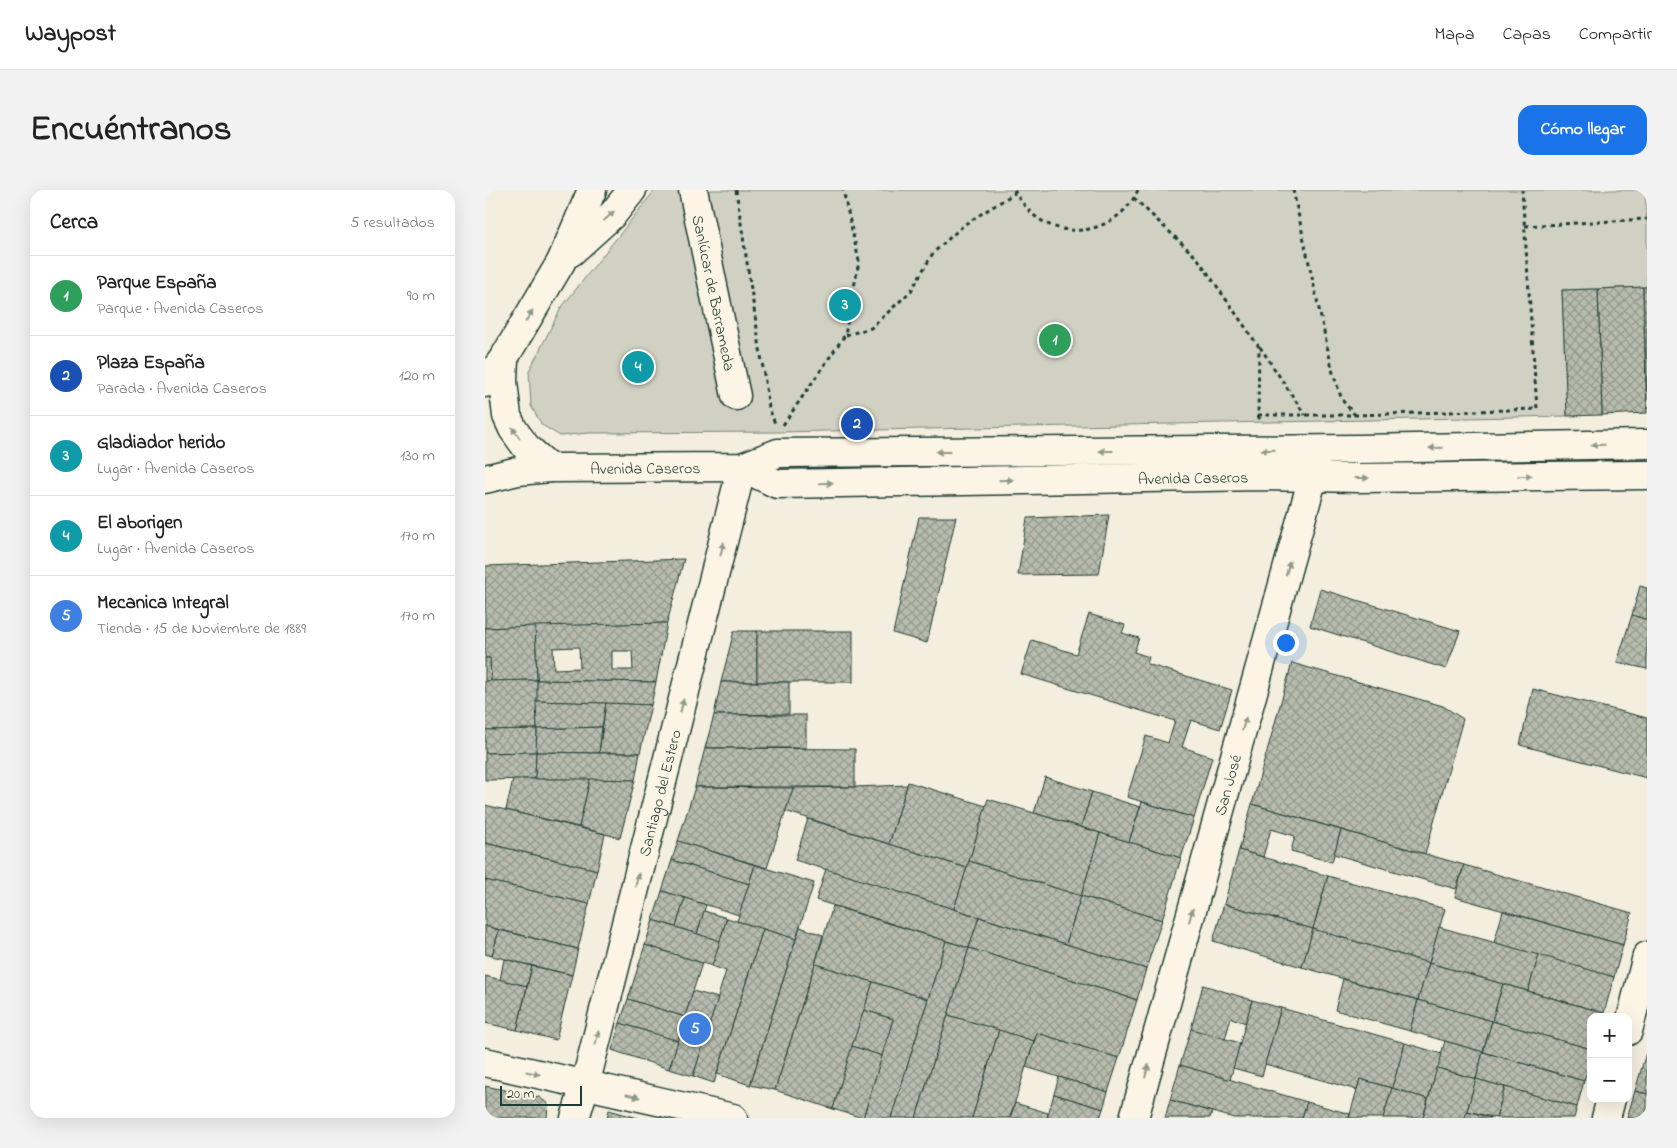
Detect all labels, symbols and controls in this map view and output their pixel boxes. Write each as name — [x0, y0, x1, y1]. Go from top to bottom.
text: Waypost — [25, 17, 116, 52]
text: Mapa — [1434, 22, 1475, 48]
text: Capas — [1503, 22, 1551, 48]
text: Compartir — [1579, 22, 1652, 48]
text: Encuéntranos — [30, 105, 232, 156]
button: Cómo llegar — [1518, 105, 1647, 155]
text: Cerca — [50, 208, 98, 238]
one-way arrow — [602, 210, 614, 222]
text: 5 resultados — [350, 211, 435, 235]
street label: Sanlúcar de Barrameda — [685, 213, 740, 373]
text: Parque España — [97, 270, 216, 297]
text: 1 — [63, 284, 69, 308]
text: 90 m — [407, 284, 435, 308]
pin: 3 — [829, 286, 861, 324]
text: Parque · Avenida Caseros — [97, 297, 263, 321]
one-way arrow — [525, 310, 534, 323]
pin: 1 — [1039, 321, 1071, 359]
pin: 4 — [622, 348, 654, 386]
text: Plaza España — [97, 350, 205, 377]
text: 2 — [62, 364, 70, 388]
text: 120 m — [399, 364, 435, 388]
text: Parada · Avenida Caseros — [97, 377, 267, 401]
pin: 2 — [841, 405, 873, 443]
one-way arrow — [511, 426, 521, 440]
text: Gladiador herido — [97, 430, 225, 457]
one-way arrow — [1590, 441, 1606, 449]
text: 3 — [63, 444, 69, 468]
text: 130 m — [400, 444, 435, 468]
one-way arrow — [1428, 444, 1444, 452]
one-way arrow — [1260, 446, 1276, 454]
one-way arrow — [1097, 447, 1113, 455]
one-way arrow — [935, 448, 951, 456]
text: Lugar · Avenida Caseros — [97, 457, 254, 481]
street label: Avenida Caseros — [590, 457, 701, 482]
street label: Avenida Caseros — [1138, 466, 1248, 492]
one-way arrow — [1517, 472, 1533, 480]
one-way arrow — [1354, 473, 1370, 481]
one-way arrow — [998, 476, 1014, 484]
one-way arrow — [818, 479, 834, 487]
text: El aborigen — [97, 510, 182, 537]
text: 4 — [63, 524, 69, 548]
text: 170 m — [400, 524, 435, 548]
text: Lugar · Avenida Caseros — [97, 537, 254, 561]
one-way arrow — [718, 541, 726, 556]
one-way arrow — [1284, 560, 1292, 576]
text: Mecanica Integral — [97, 590, 229, 617]
text: 5 — [61, 604, 71, 628]
text: 170 m — [400, 604, 435, 628]
text: Tienda · 15 de Noviembre de 1889 — [97, 617, 306, 641]
your location — [1273, 630, 1299, 656]
one-way arrow — [678, 699, 686, 714]
one-way arrow — [1240, 717, 1248, 732]
street label: Santiago del Estero — [634, 727, 689, 859]
street label: San José — [1209, 751, 1249, 819]
one-way arrow — [633, 873, 641, 888]
one-way arrow — [1187, 907, 1195, 922]
pin: 5 — [679, 1010, 711, 1048]
map controls — [1587, 1013, 1632, 1103]
button: + — [1587, 1013, 1632, 1058]
one-way arrow — [593, 1030, 601, 1046]
button: − — [1587, 1058, 1632, 1103]
one-way arrow — [1143, 1063, 1151, 1079]
one-way arrow — [525, 1069, 540, 1077]
scale bar — [500, 1083, 583, 1106]
text: 20 m — [507, 1084, 534, 1105]
one-way arrow — [625, 1092, 640, 1100]

